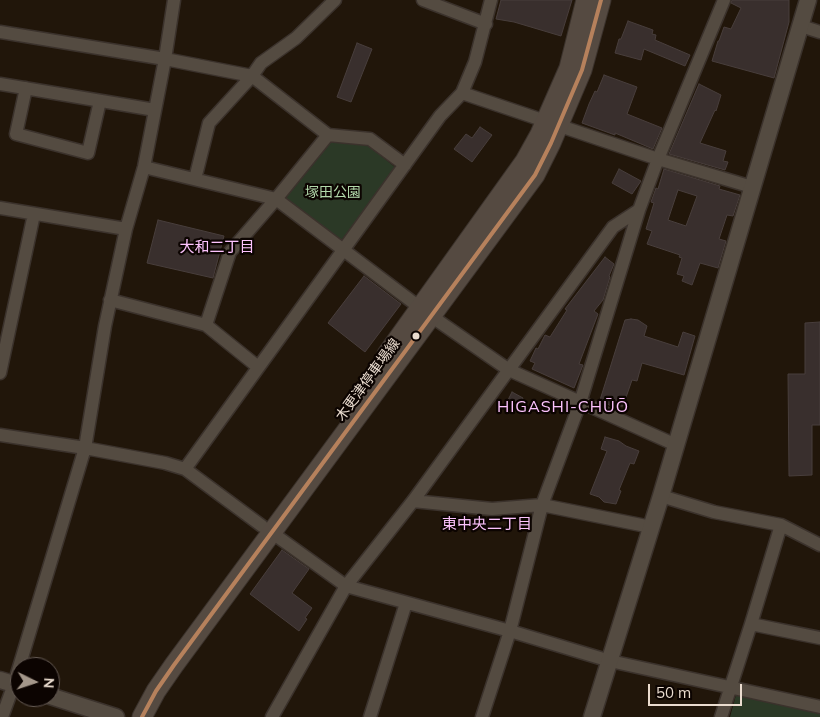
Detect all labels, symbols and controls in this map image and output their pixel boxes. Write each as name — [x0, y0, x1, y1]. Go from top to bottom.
park label: 塚田公園 — [305, 185, 361, 201]
district label: 大和二丁目 — [180, 238, 254, 256]
unlabelled marker — [411, 331, 421, 341]
street label: 木更津停車場線 — [332, 335, 404, 425]
district label: HIGASHI-CHŪŌ — [495, 397, 631, 417]
district label: 東中央二丁目 — [442, 515, 532, 533]
north arrow — [10, 657, 60, 707]
scale bar — [650, 674, 744, 706]
text: N — [40, 677, 58, 689]
text: 50 m — [656, 683, 691, 702]

